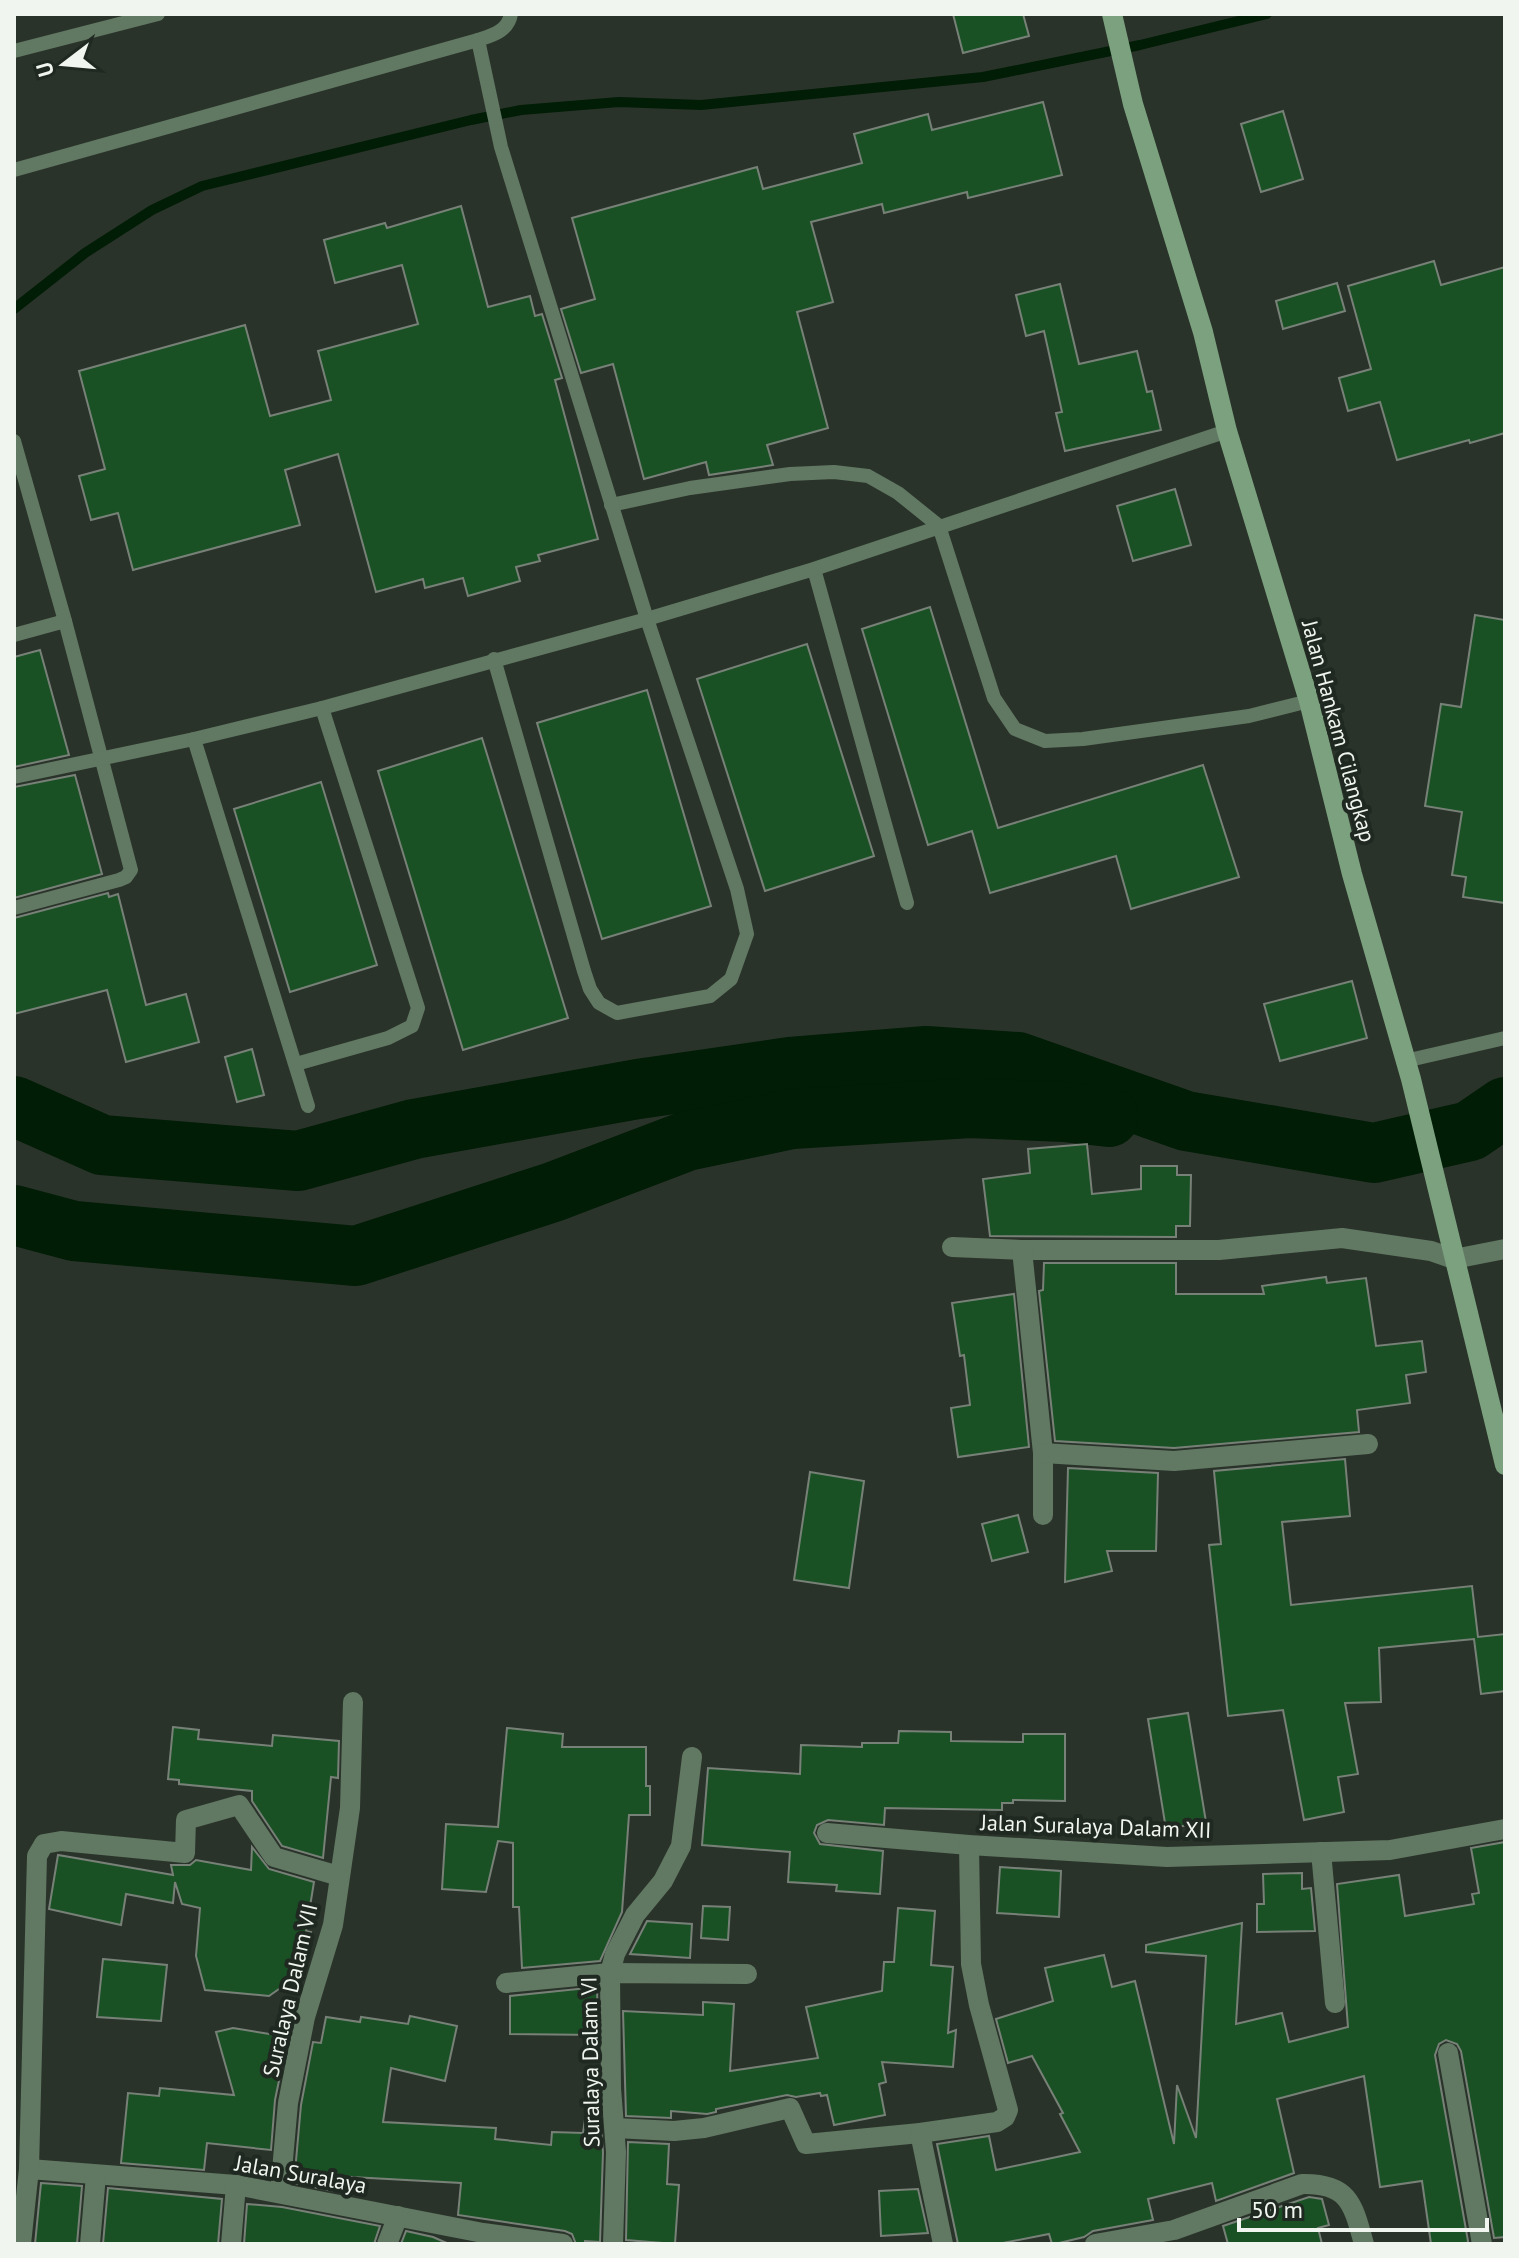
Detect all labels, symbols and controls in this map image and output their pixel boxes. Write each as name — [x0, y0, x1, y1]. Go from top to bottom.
north arrow — [24, 24, 104, 104]
text: U — [29, 59, 60, 80]
street label: Jalan Hankam Cilangkap — [1296, 616, 1382, 845]
street label: Jalan Suralaya Dalam XII — [979, 1808, 1212, 1844]
street label: Suralaya Dalam VII — [256, 1900, 324, 2080]
street label: Suralaya Dalam VI — [575, 1976, 605, 2148]
street label: Jalan Suralaya — [232, 2148, 369, 2199]
scale bar — [1239, 2182, 1487, 2232]
text: 50 m — [1251, 2194, 1303, 2225]

